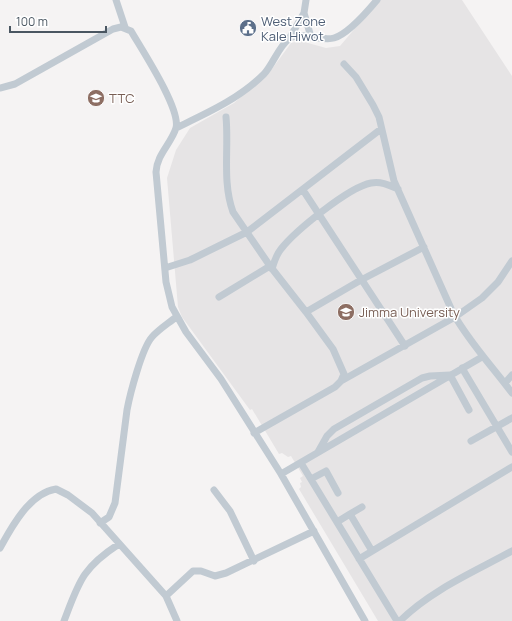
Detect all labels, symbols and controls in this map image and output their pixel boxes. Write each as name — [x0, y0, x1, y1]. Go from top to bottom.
scale bar — [10, 8, 106, 34]
place label: West Zone Kale Hiwot — [261, 12, 326, 45]
text: 100 m — [16, 13, 48, 30]
public building icon: West Zone Kale Hiwot — [238, 18, 258, 38]
school or university icon: TTC — [86, 88, 106, 108]
place label: TTC — [109, 89, 135, 107]
school or university icon: Jimma University — [336, 302, 356, 322]
place label: Jimma University — [359, 303, 460, 321]

